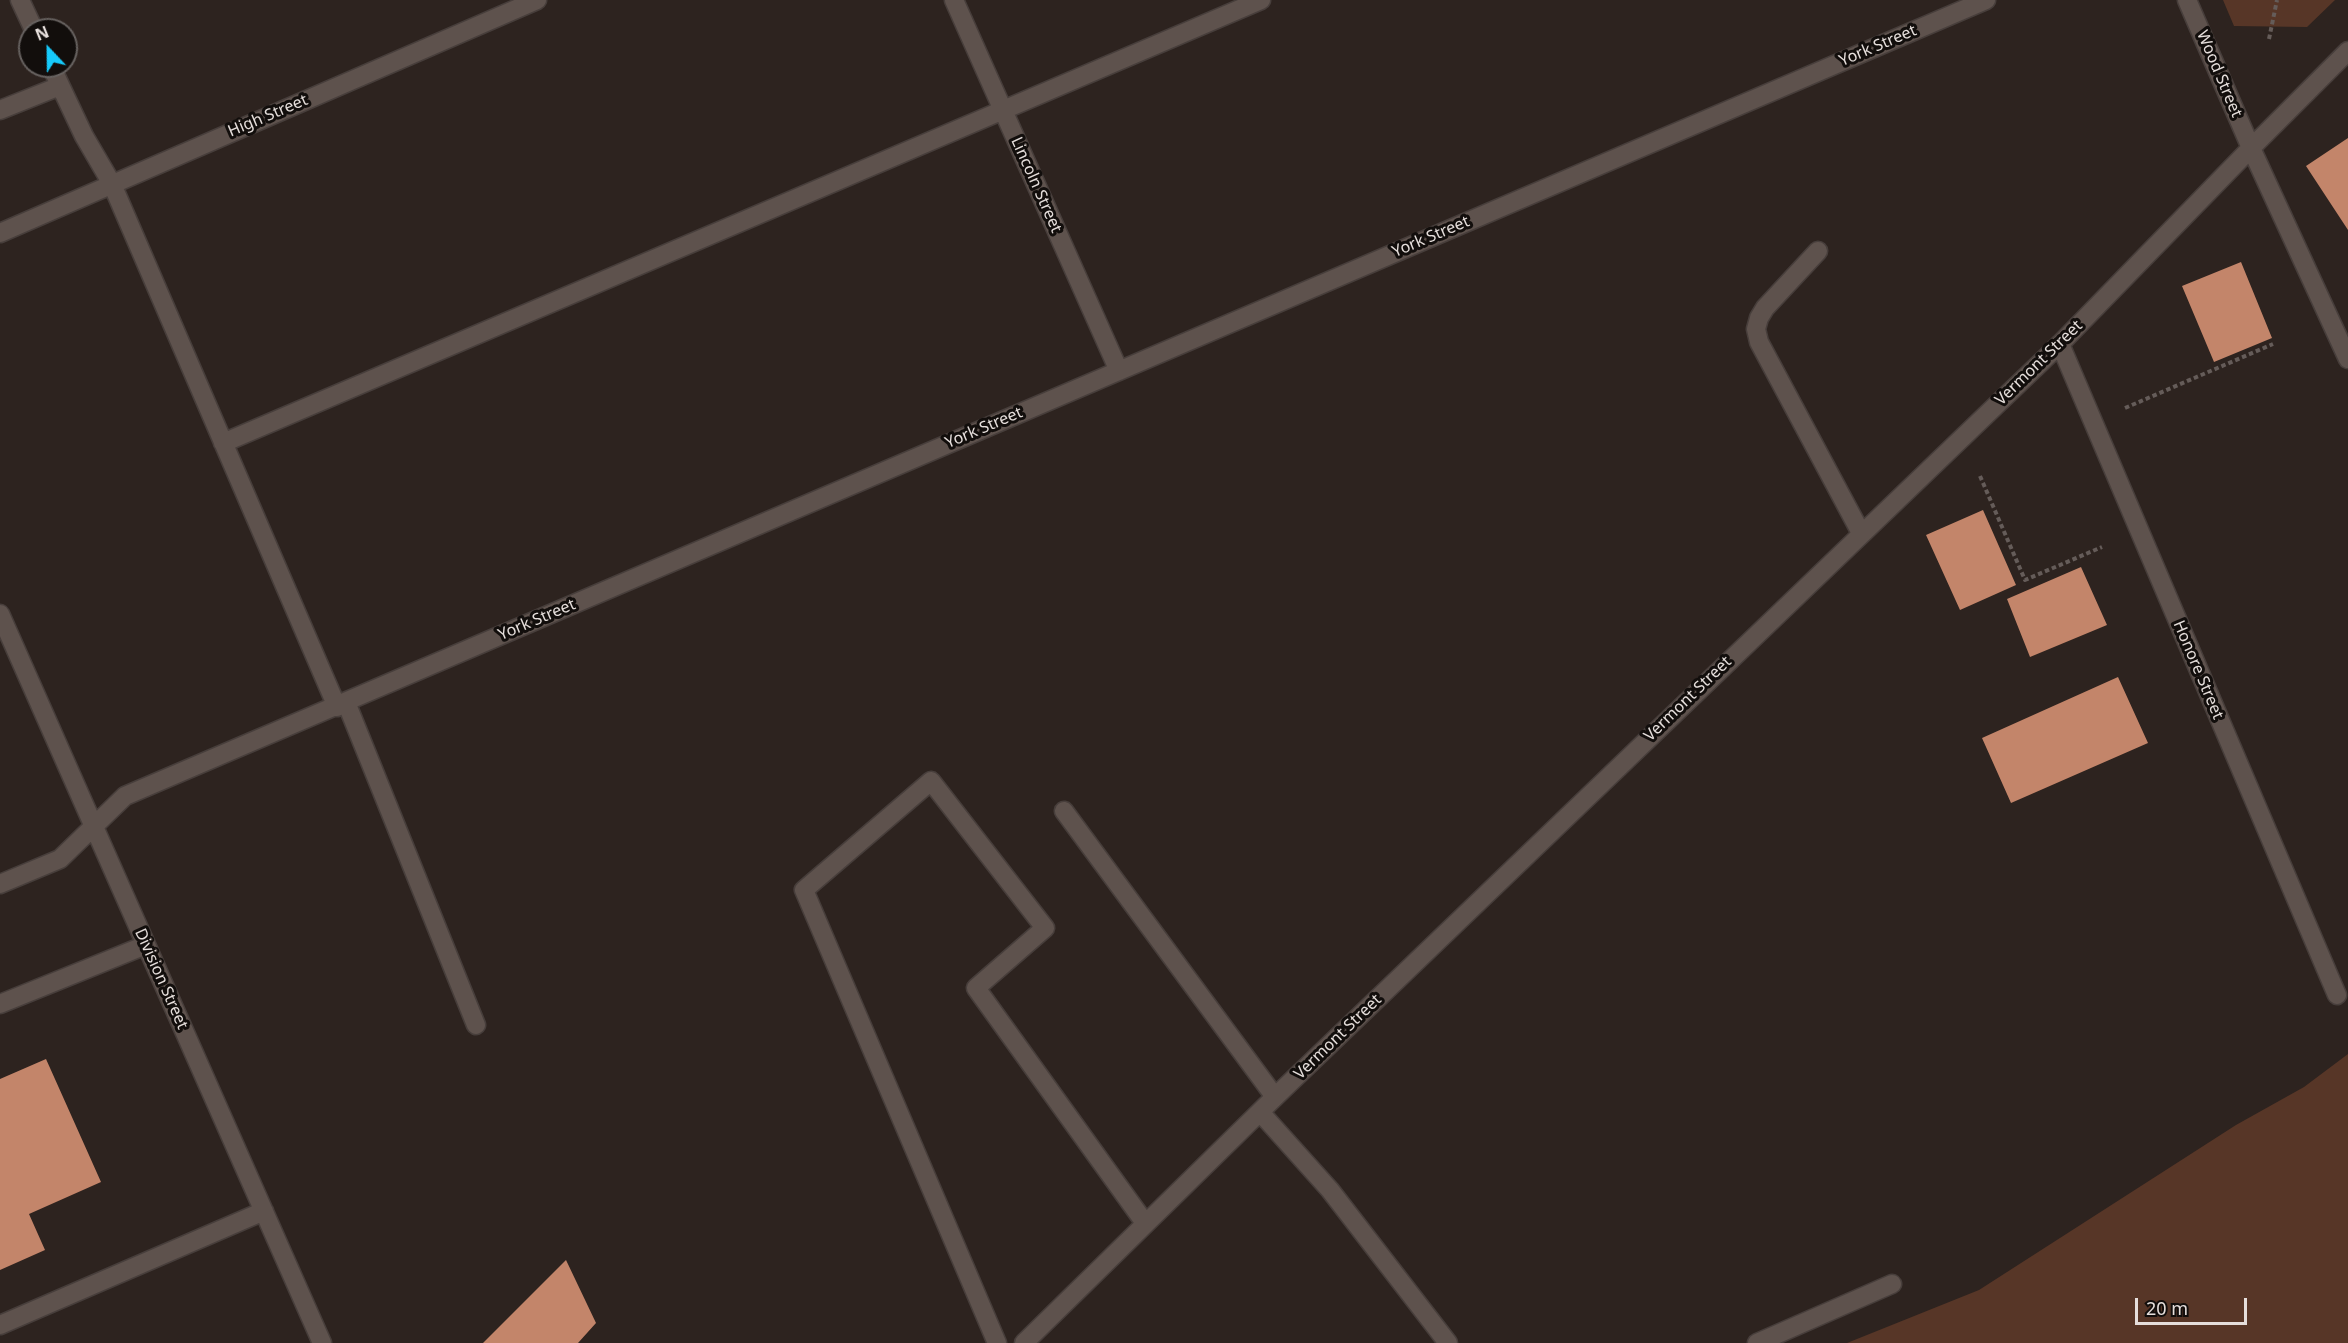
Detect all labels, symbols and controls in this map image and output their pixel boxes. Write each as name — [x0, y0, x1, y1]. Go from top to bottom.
north arrow — [18, 18, 78, 78]
text: N — [32, 21, 52, 46]
street label: York Street — [1837, 21, 1919, 71]
street label: Wood Street — [2192, 28, 2246, 120]
street label: High Street — [225, 91, 311, 141]
street label: Lincoln Street — [1006, 134, 1066, 236]
street label: York Street — [1390, 212, 1472, 262]
street label: Vermont Street — [1991, 316, 2087, 410]
street label: York Street — [943, 403, 1025, 453]
street label: York Street — [496, 595, 578, 645]
street label: Honore Street — [2169, 618, 2227, 722]
street label: Vermont Street — [1640, 652, 1736, 746]
street label: Division Street — [130, 926, 192, 1032]
street label: Vermont Street — [1290, 990, 1386, 1084]
scale bar — [2138, 1286, 2250, 1324]
text: 20 m — [2146, 1296, 2188, 1320]

